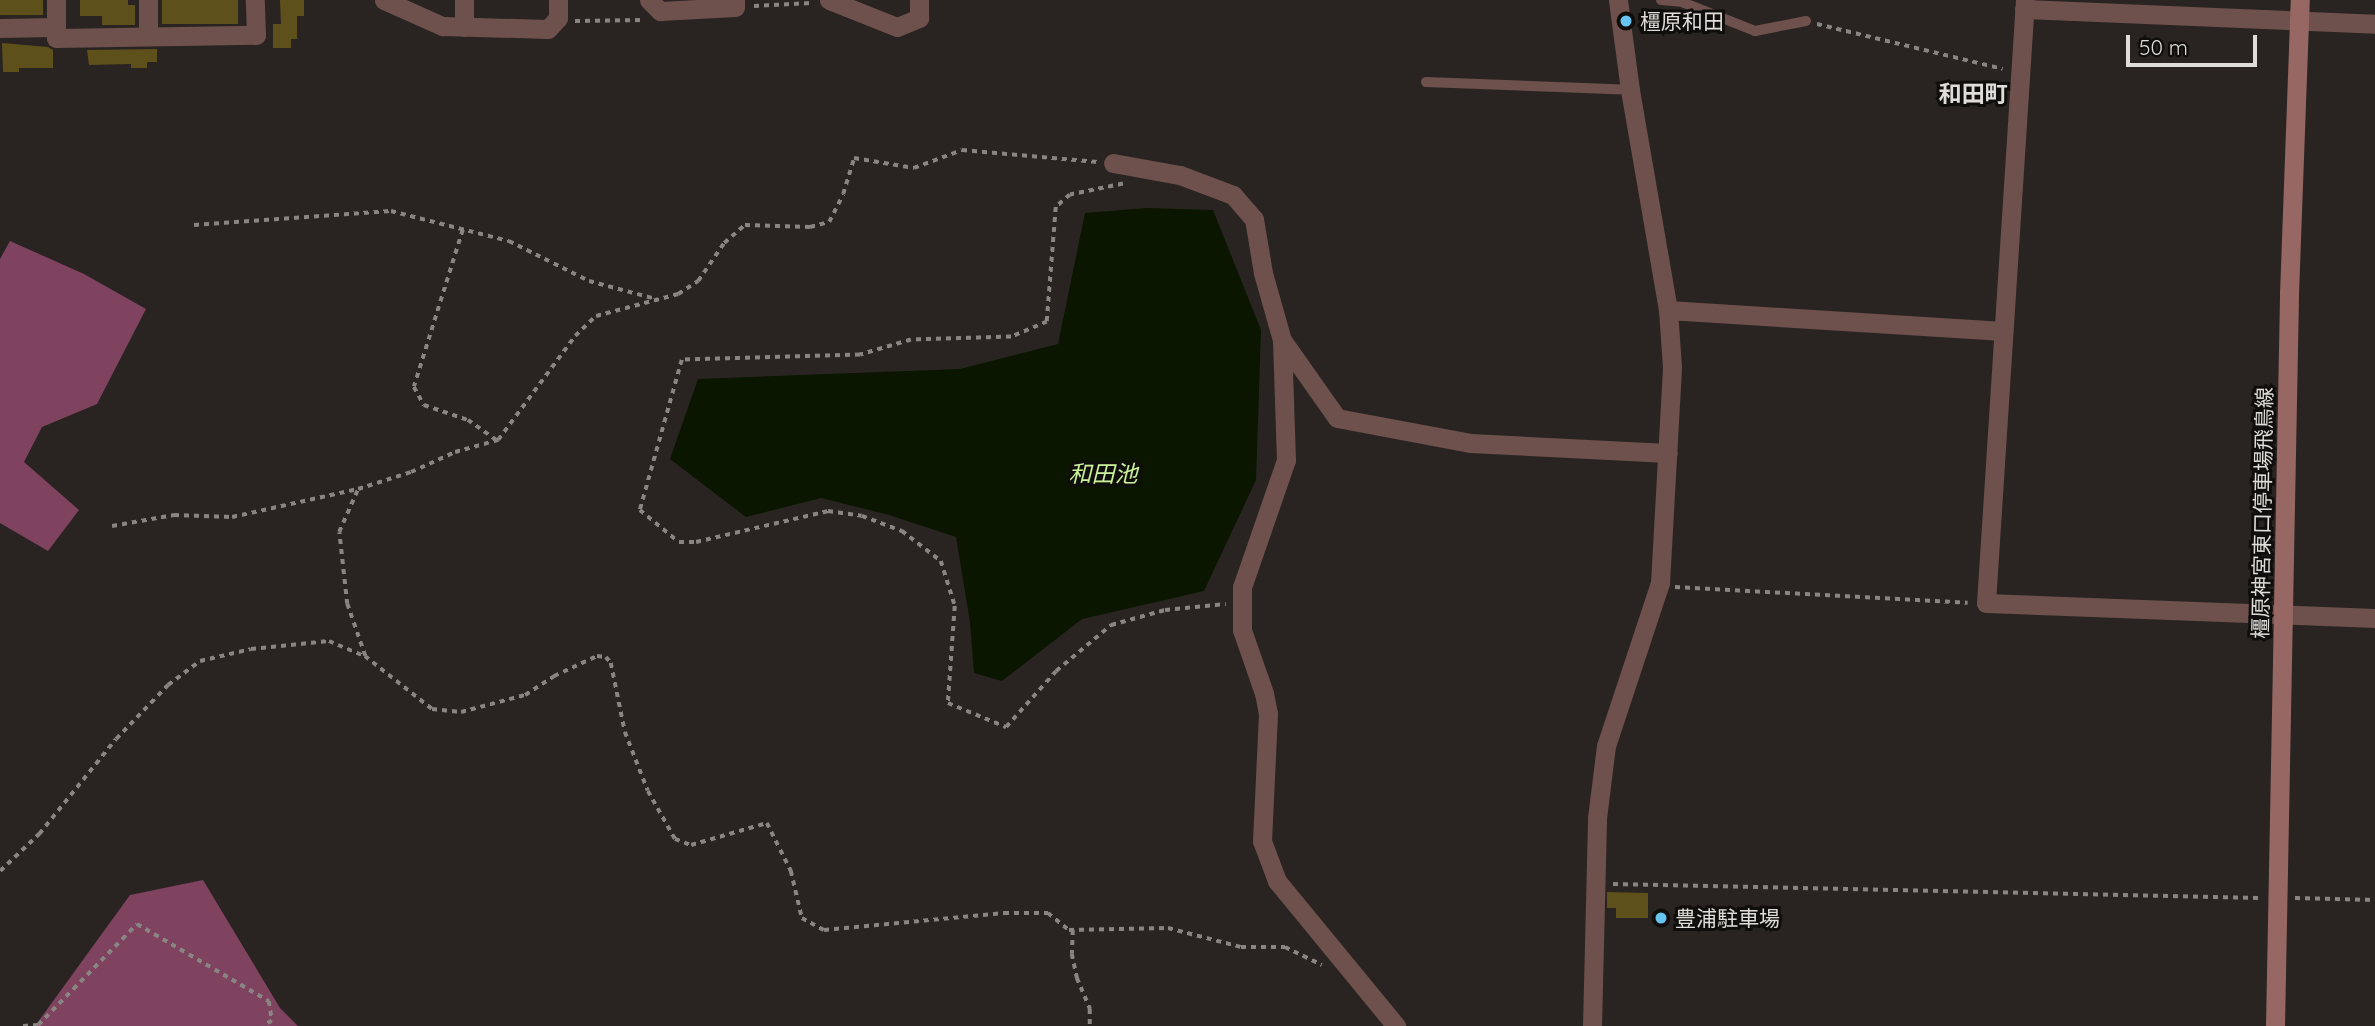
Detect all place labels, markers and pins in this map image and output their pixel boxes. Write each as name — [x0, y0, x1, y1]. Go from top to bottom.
place label: 橿原和田 — [1640, 8, 1724, 34]
marker: 橿原和田 — [1618, 13, 1634, 29]
place label: 豊浦駐車場 — [1675, 905, 1780, 931]
marker: 豊浦駐車場 — [1653, 910, 1669, 926]

